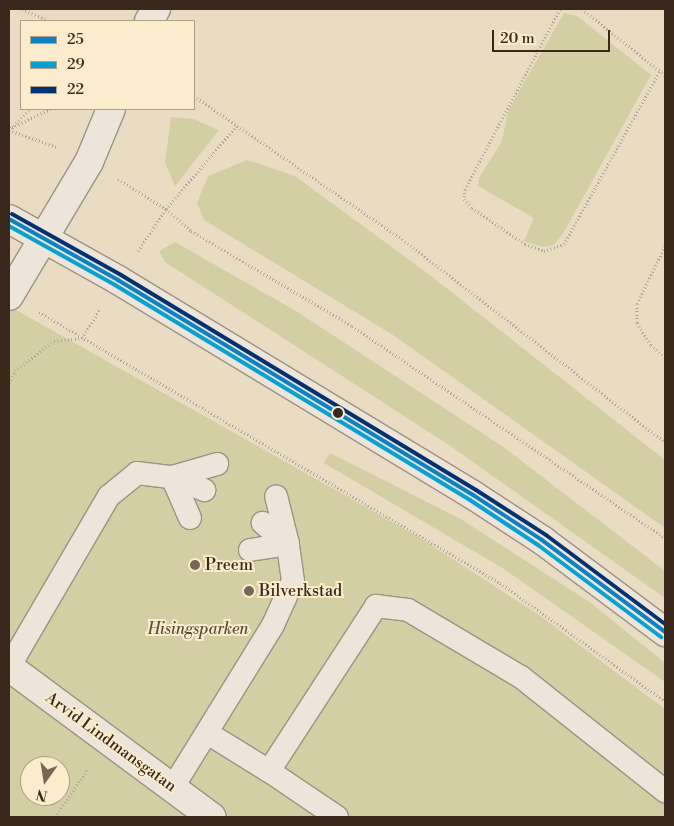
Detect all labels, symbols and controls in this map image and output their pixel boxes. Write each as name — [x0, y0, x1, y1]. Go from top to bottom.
legend — [20, 20, 195, 110]
scale bar — [494, 20, 612, 52]
text: 20 m — [500, 29, 535, 48]
text: 25 — [67, 30, 84, 49]
text: 29 — [67, 55, 85, 74]
text: 22 — [67, 80, 84, 99]
unlabelled marker — [333, 408, 343, 418]
place label: Preem — [205, 555, 253, 575]
marker: Preem — [189, 559, 201, 571]
place label: Bilverkstad — [259, 581, 342, 601]
marker: Bilverkstad — [243, 585, 255, 597]
park label: Hisingsparken — [147, 619, 249, 639]
street label: Arvid Lindmansgatan — [42, 688, 180, 796]
north arrow — [20, 756, 70, 806]
text: N — [34, 785, 49, 805]

